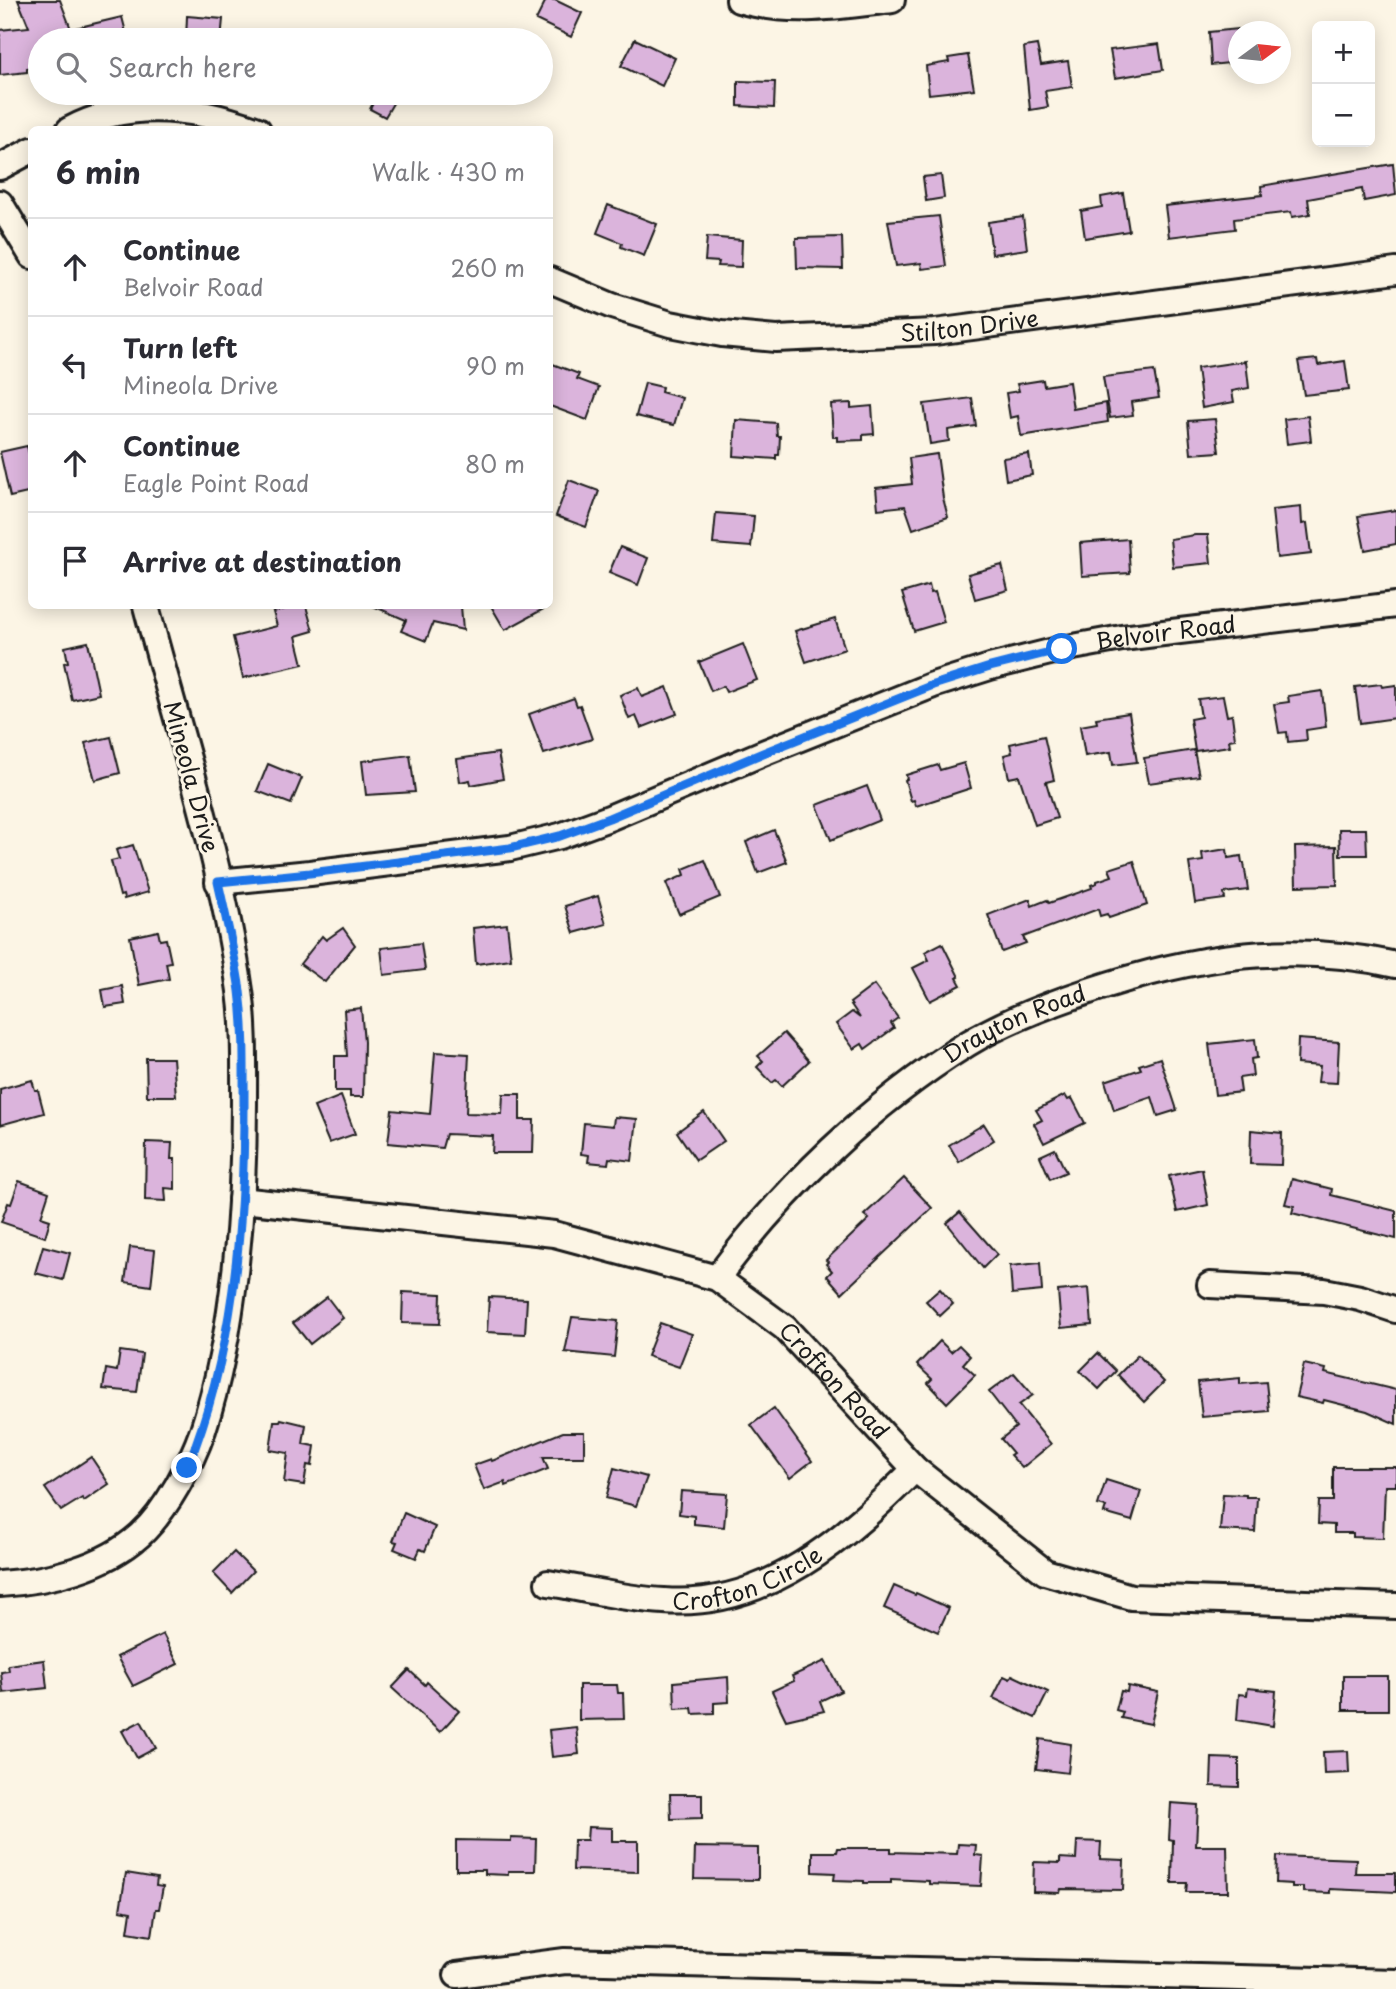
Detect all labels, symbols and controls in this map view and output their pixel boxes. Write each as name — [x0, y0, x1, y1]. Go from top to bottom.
north arrow — [1228, 21, 1291, 84]
map controls — [1312, 21, 1375, 147]
button: + — [1312, 21, 1375, 84]
search box — [28, 28, 553, 105]
text: Search here — [108, 47, 257, 86]
icon: search — [52, 48, 90, 86]
button: − — [1312, 84, 1375, 147]
text: 6 min — [56, 149, 141, 194]
text: Walk · 430 m — [372, 154, 525, 189]
text: Continue — [123, 230, 240, 269]
icon: ahead — [56, 248, 94, 286]
text: 260 m — [450, 250, 525, 285]
text: Belvoir Road — [123, 269, 264, 304]
street label: Stilton Drive — [899, 300, 1040, 350]
text: Turn left — [123, 328, 238, 367]
icon: left — [56, 346, 94, 384]
text: 90 m — [466, 348, 525, 383]
text: Mineola Drive — [123, 367, 278, 402]
text: Continue — [123, 426, 240, 465]
icon: ahead — [56, 444, 94, 482]
text: 80 m — [465, 446, 525, 481]
text: Eagle Point Road — [123, 465, 309, 500]
icon: arrive — [56, 542, 94, 580]
text: Arrive at destination — [123, 542, 402, 581]
street label: Belvoir Road — [1093, 605, 1238, 658]
route start — [1046, 633, 1077, 664]
street label: Mineola Drive — [155, 697, 229, 856]
street label: Drayton Road — [935, 974, 1090, 1071]
street label: Crofton Road — [771, 1313, 898, 1446]
route end — [171, 1452, 202, 1483]
street label: Crofton Circle — [672, 1536, 829, 1618]

